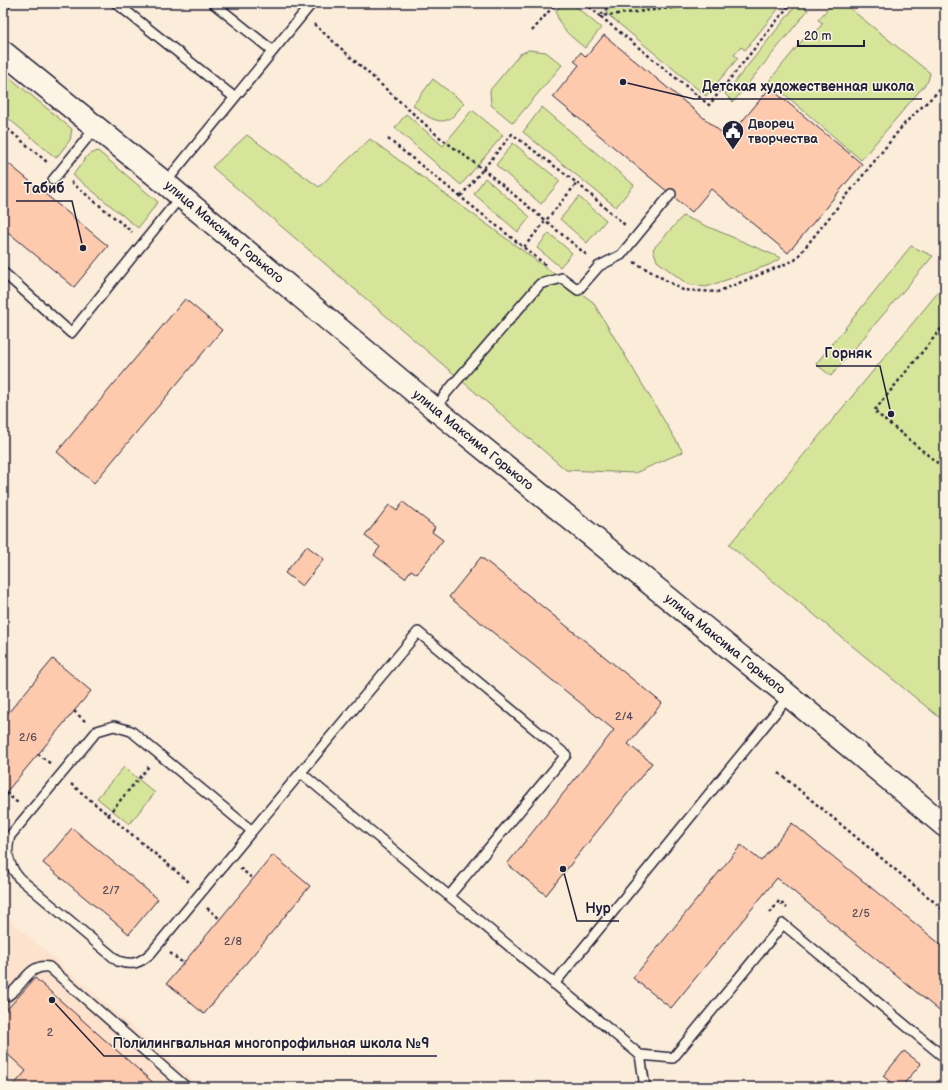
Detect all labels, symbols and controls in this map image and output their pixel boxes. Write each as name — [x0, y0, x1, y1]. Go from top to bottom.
scale bar — [798, 22, 864, 48]
text: 20 m — [804, 29, 831, 44]
callout: Детская художественная школа — [694, 73, 922, 99]
text: Детская художественная школа — [702, 78, 915, 95]
place label: Дворец творчества — [748, 116, 818, 147]
public building icon: Дворец творчества — [720, 118, 746, 151]
callout: Табиб — [16, 175, 72, 201]
street label: улица Максима Горького — [161, 177, 287, 287]
text: Табиб — [24, 180, 64, 197]
callout: Горняк — [816, 340, 880, 366]
text: Горняк — [824, 345, 872, 362]
street label: улица Максима Горького — [409, 386, 537, 494]
street label: улица Максима Горького — [661, 590, 789, 698]
house number: 2/4 — [615, 710, 633, 723]
house number: 2/6 — [19, 731, 37, 744]
house number: 2/7 — [103, 884, 120, 897]
callout: Нур — [577, 895, 619, 921]
text: Нур — [585, 900, 612, 917]
house number: 2/5 — [852, 907, 870, 920]
house number: 2/8 — [224, 935, 242, 948]
house number: 2 — [47, 1026, 54, 1039]
callout: Полилингвальная многопрофильная школа №9 — [104, 1030, 437, 1056]
text: Полилингвальная многопрофильная школа №9 — [113, 1035, 429, 1052]

